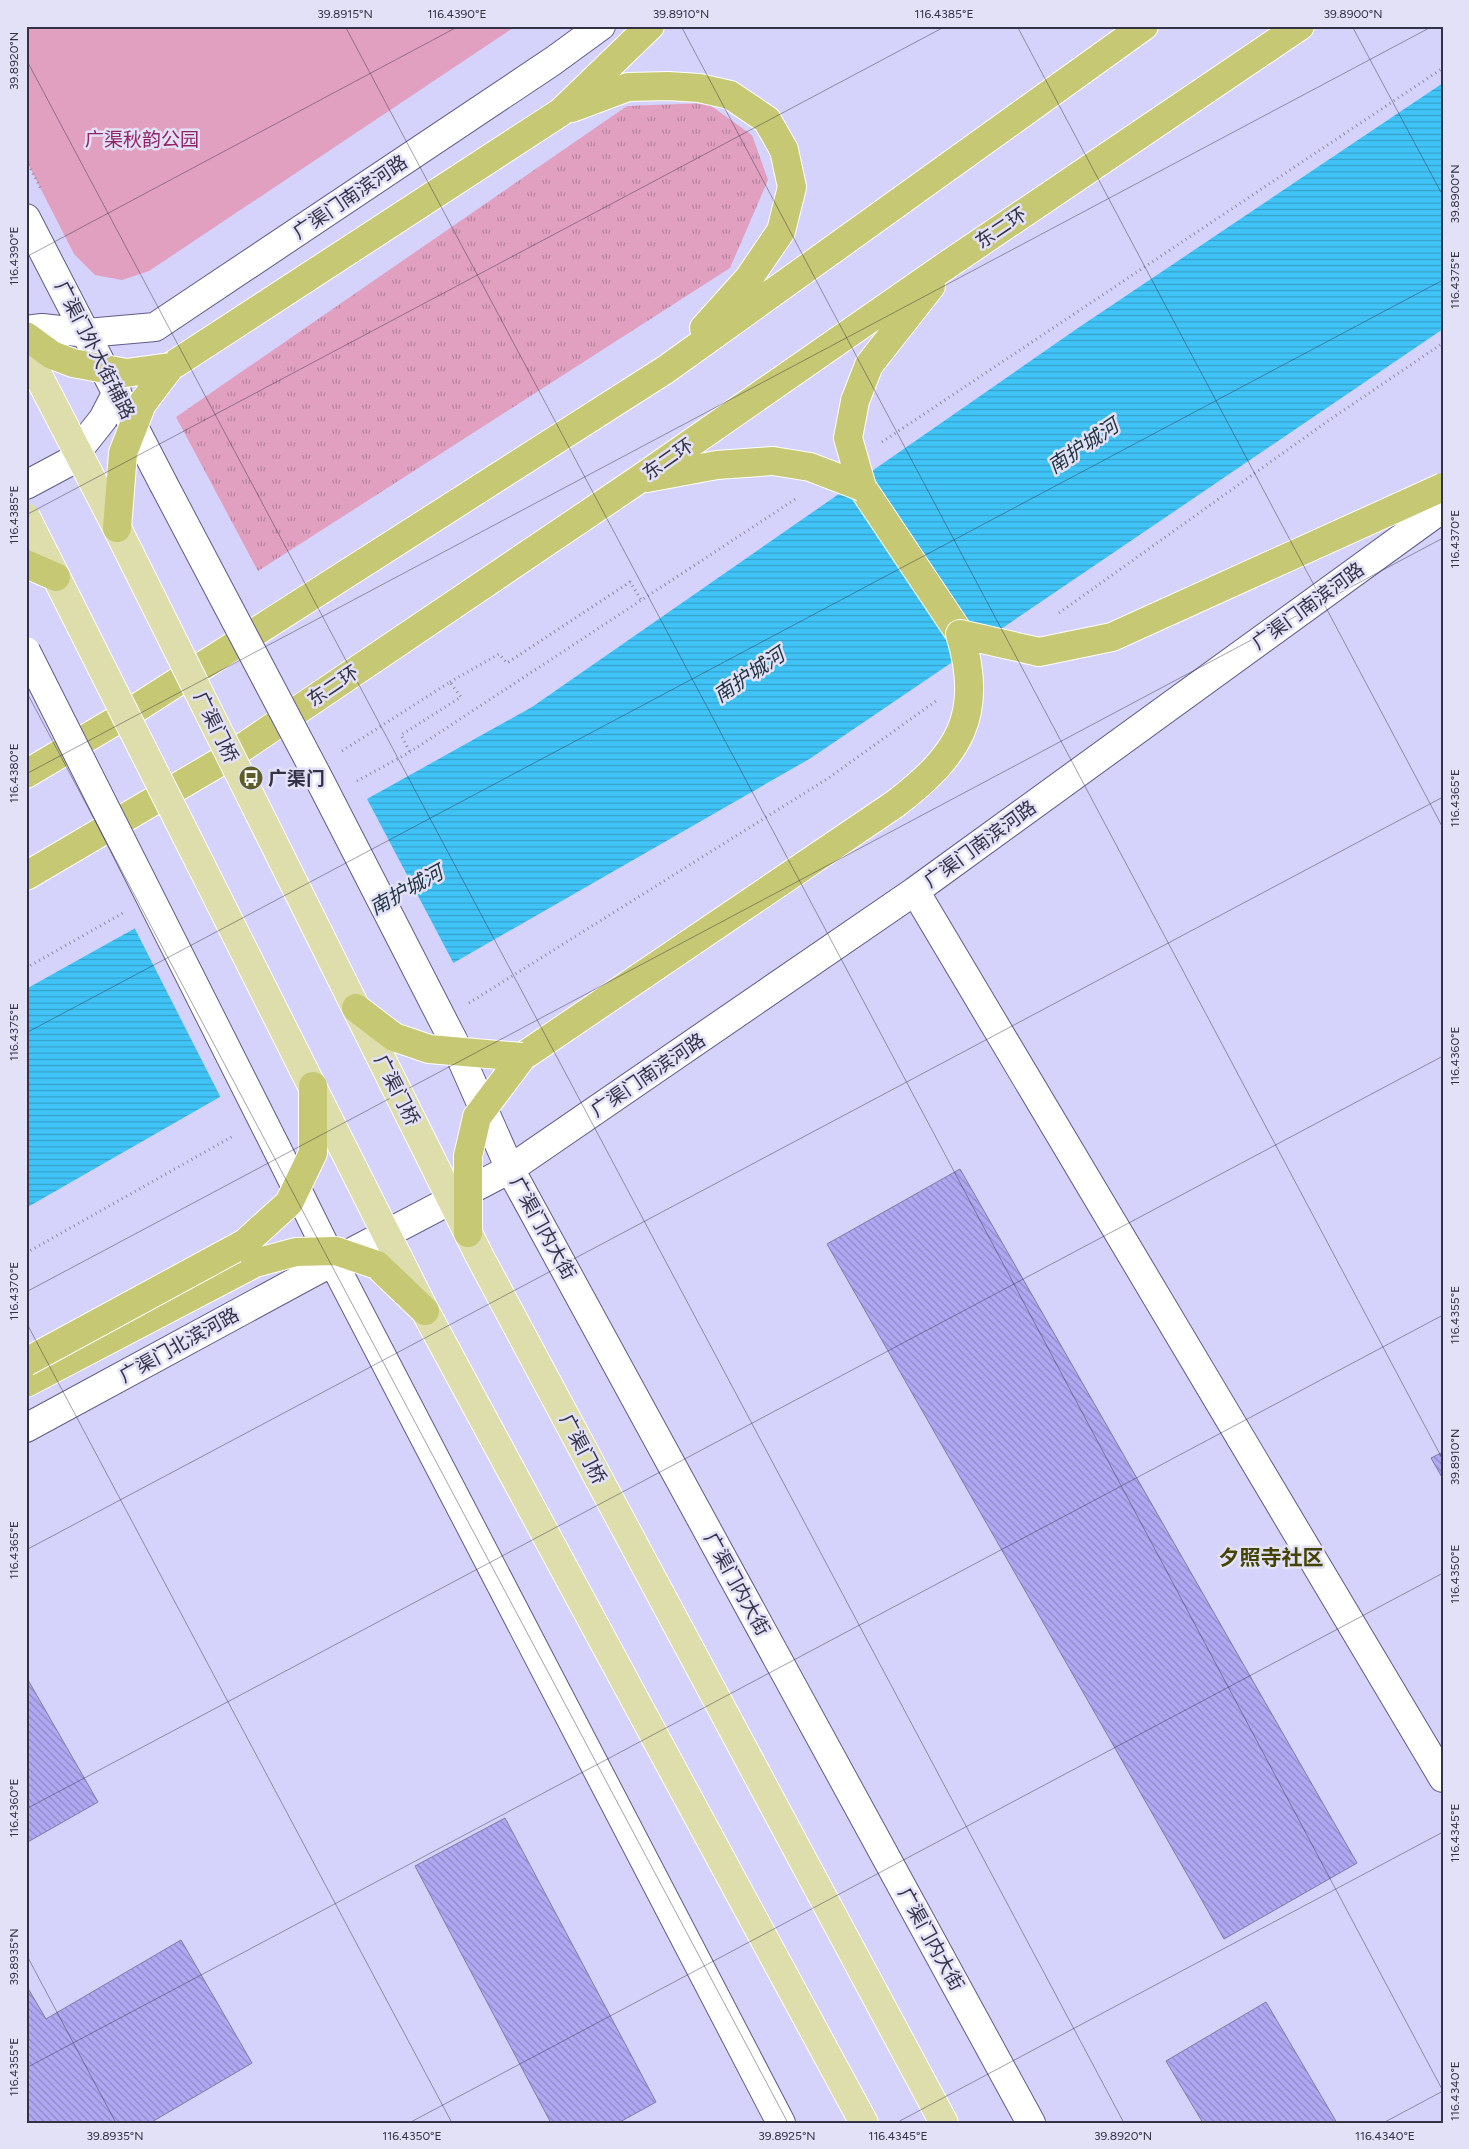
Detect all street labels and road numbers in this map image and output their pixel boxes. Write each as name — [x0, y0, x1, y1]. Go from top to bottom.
street label: 广渠门南滨河路 — [288, 150, 412, 244]
street label: 东二环 — [971, 203, 1031, 253]
street label: 广渠门外大街辅路 — [50, 277, 140, 423]
street label: 东二环 — [638, 433, 698, 485]
street label: 广渠门南滨河路 — [1247, 558, 1369, 654]
street label: 东二环 — [303, 661, 363, 711]
street label: 广渠门桥 — [189, 688, 243, 766]
street label: 广渠门南滨河路 — [919, 796, 1041, 892]
street label: 广渠门南滨河路 — [586, 1028, 710, 1122]
street label: 广渠门桥 — [369, 1051, 425, 1129]
street label: 广渠门内大街 — [505, 1173, 581, 1283]
street label: 广渠门北滨河路 — [115, 1303, 243, 1387]
street label: 广渠门桥 — [555, 1410, 611, 1488]
street label: 广渠门内大街 — [699, 1529, 775, 1639]
street label: 广渠门内大街 — [893, 1884, 969, 1994]

